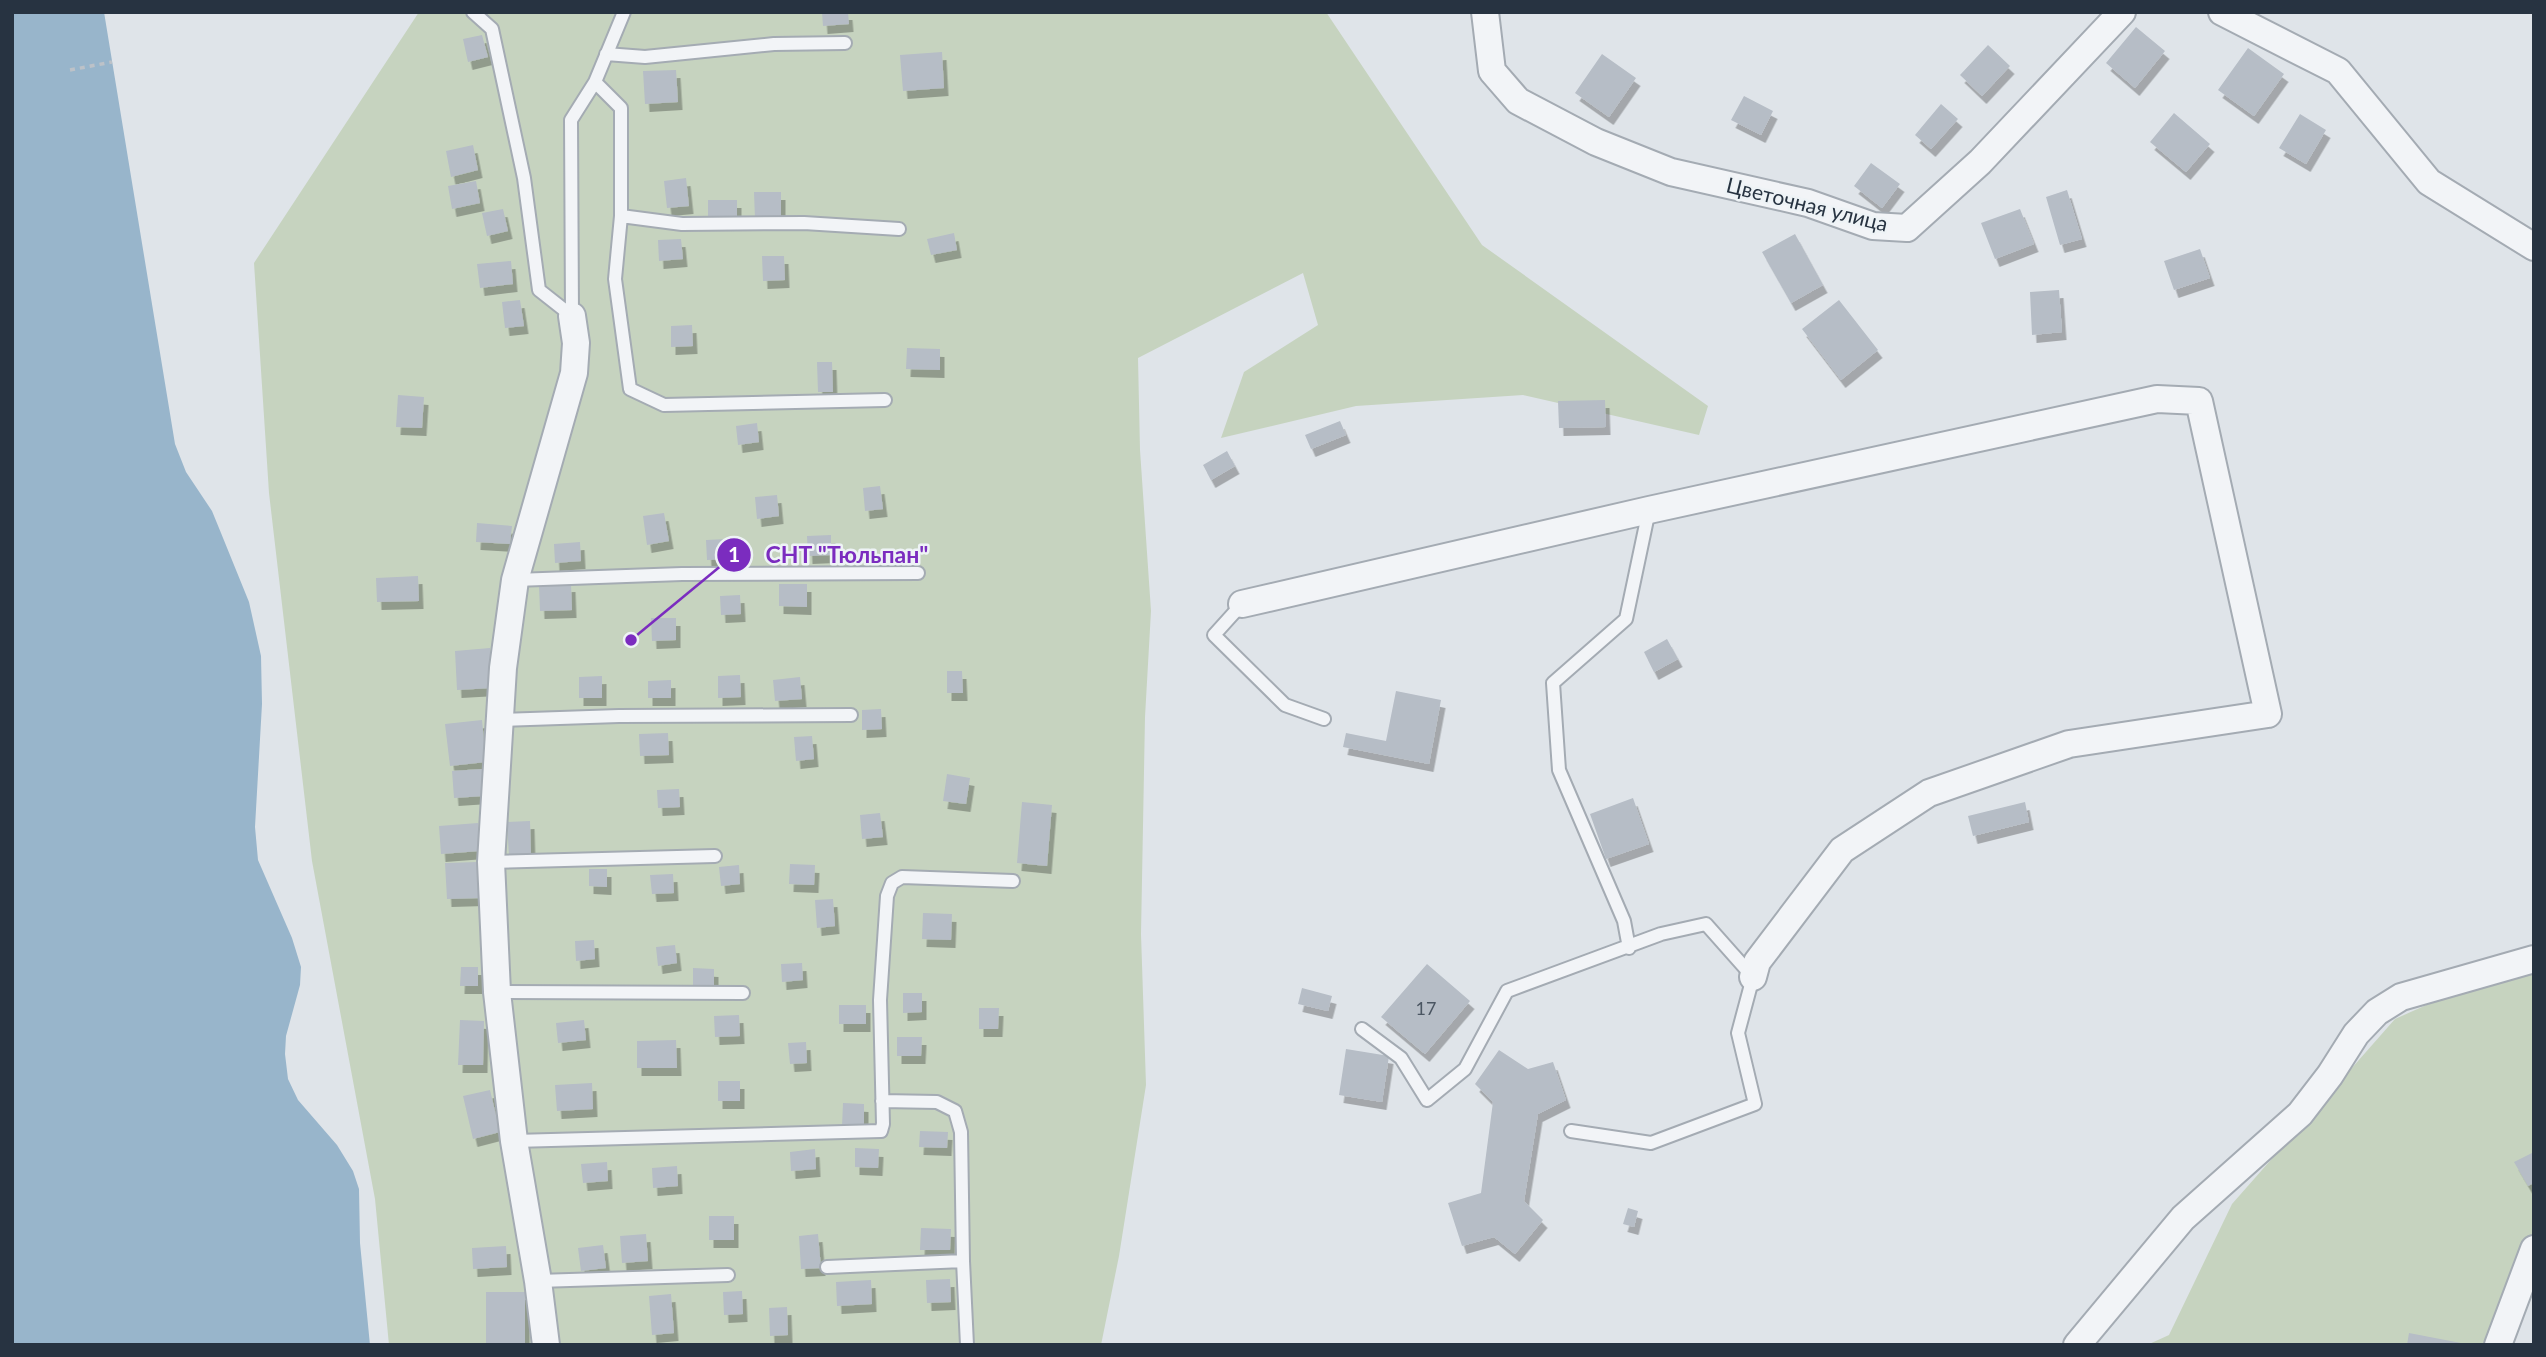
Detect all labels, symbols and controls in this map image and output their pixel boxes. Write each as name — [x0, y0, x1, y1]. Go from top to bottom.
street label: Цветочная улица — [1724, 171, 1891, 236]
callout: СНТ "Тюльпан" — [717, 533, 943, 577]
text: СНТ "Тюльпан" — [766, 540, 928, 568]
text: 1 — [728, 541, 740, 566]
house number: 17 — [1416, 997, 1436, 1019]

